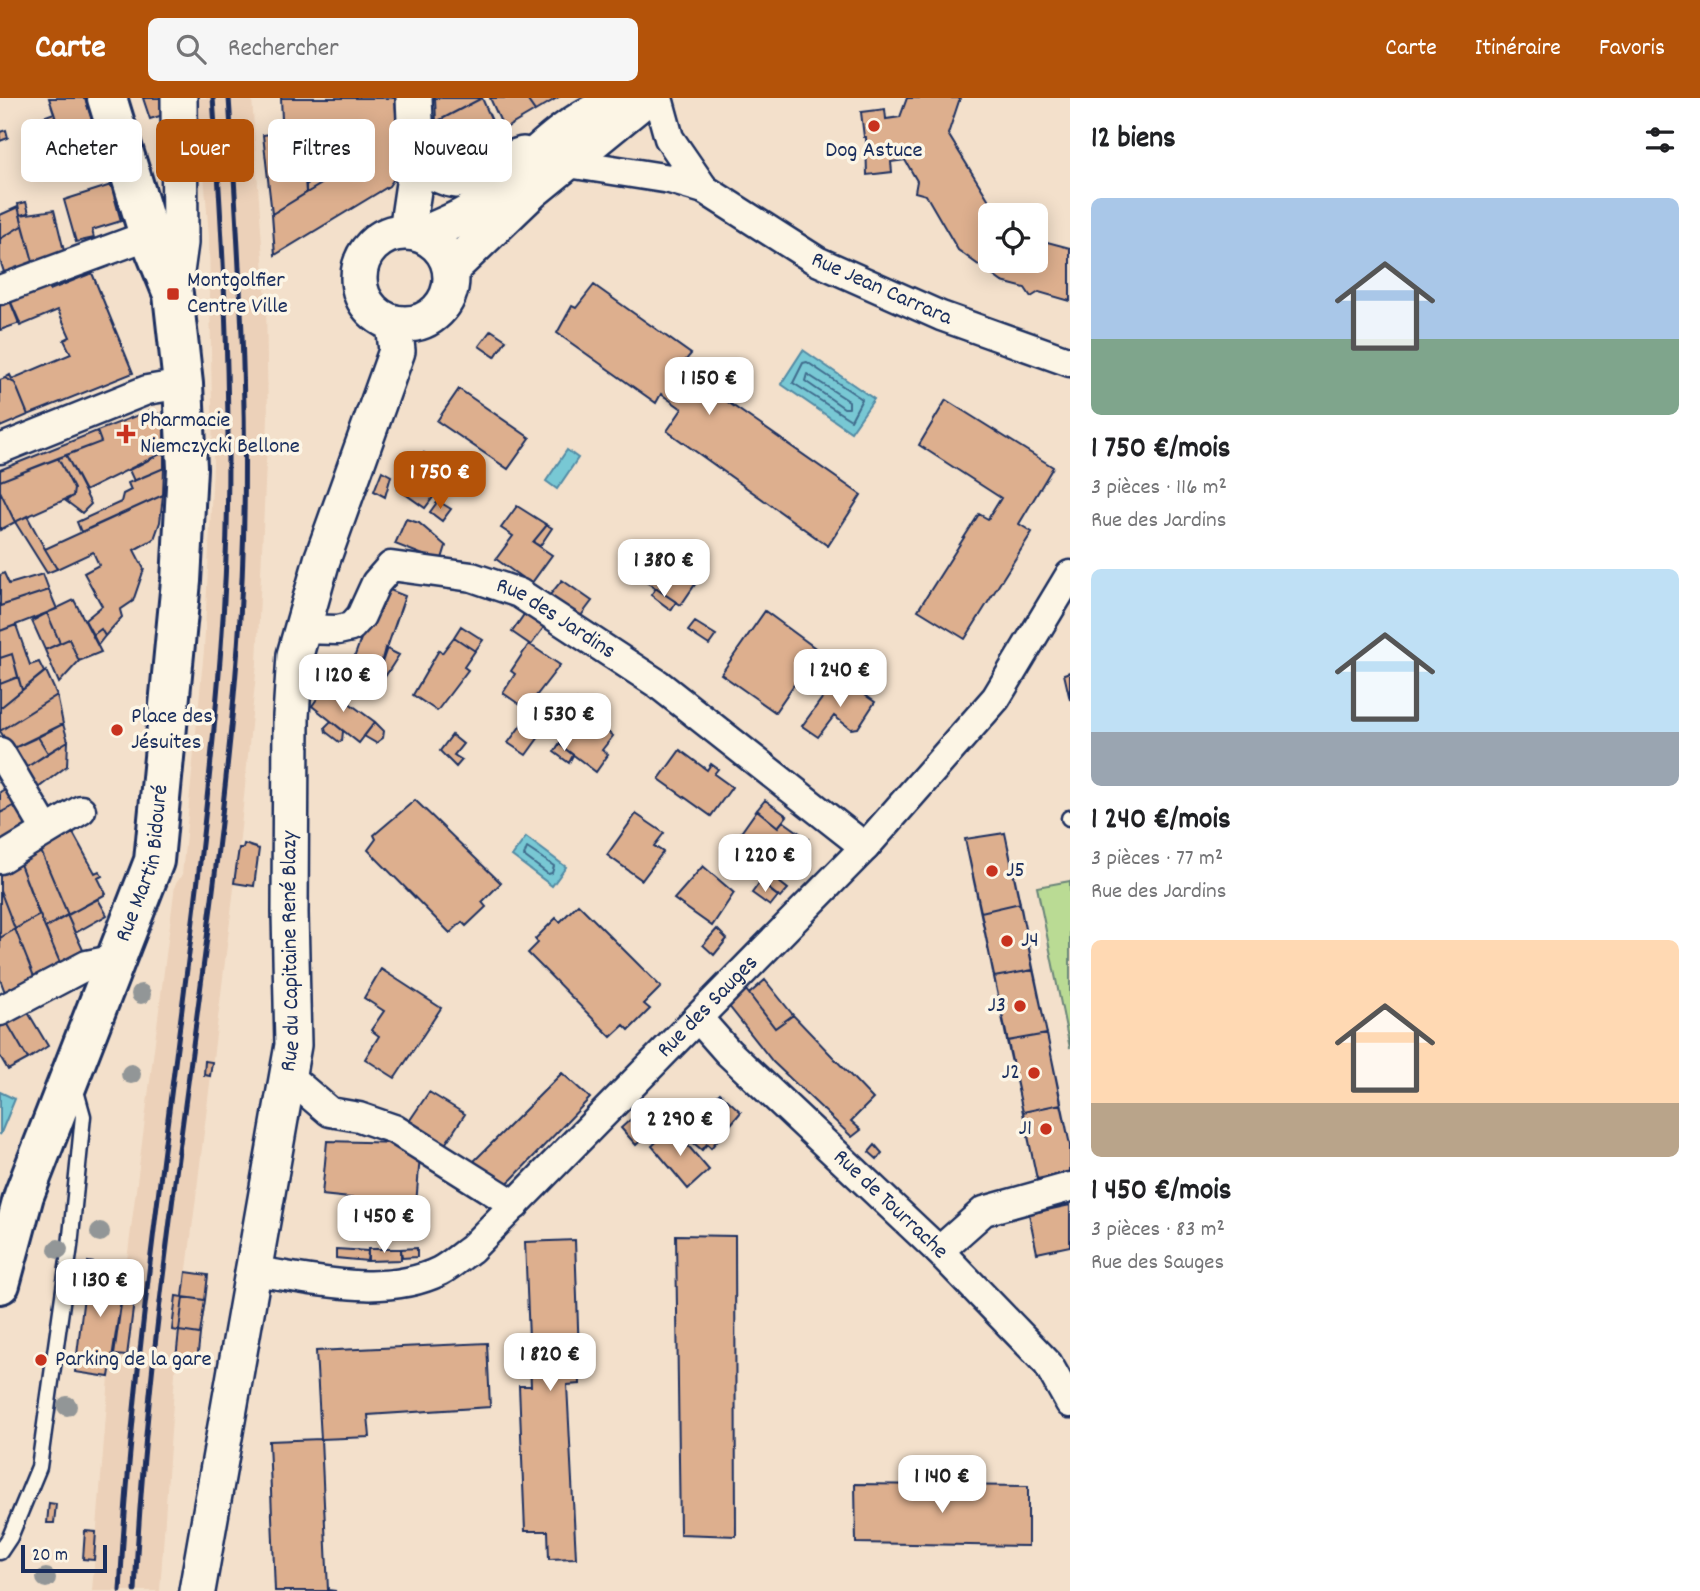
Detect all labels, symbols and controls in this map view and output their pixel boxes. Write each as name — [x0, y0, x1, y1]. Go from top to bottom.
search box — [148, 18, 638, 81]
text: Carte — [35, 26, 106, 73]
icon: search — [172, 30, 210, 68]
text: Rechercher — [228, 31, 339, 68]
text: Carte — [1385, 32, 1437, 66]
text: Itinéraire — [1475, 32, 1561, 66]
text: Favoris — [1599, 32, 1665, 66]
marker: Dog Astuce — [866, 118, 882, 134]
chip: Acheter — [21, 119, 142, 182]
chip: Louer — [156, 119, 254, 182]
chip: Filtres — [268, 119, 375, 182]
chip: Nouveau — [389, 119, 512, 182]
text: 12 biens — [1091, 119, 1176, 162]
icon: filters — [1641, 121, 1679, 159]
place label: Dog Astuce — [825, 135, 923, 168]
map controls — [978, 203, 1048, 273]
button: locate — [978, 203, 1048, 273]
icon: home — [1322, 243, 1448, 369]
street label: Rue Jean Carrara — [806, 244, 957, 335]
place label: Montgolfier Centre Ville — [187, 265, 288, 324]
marker: Montgolfier Centre Ville — [165, 286, 181, 302]
pin: 1 150 € — [644, 358, 774, 417]
text: 1 150 € — [681, 363, 737, 396]
place label: Pharmacie Niemczycki Bellone — [140, 405, 300, 464]
marker: Pharmacie Niemczycki Bellone — [118, 426, 134, 442]
text: 1 750 €/mois — [1091, 429, 1230, 472]
pin: 1 750 € — [375, 452, 505, 511]
text: 1 750 € — [410, 457, 470, 490]
text: 3 pièces · 116 m² — [1091, 472, 1227, 505]
text: Rue des Jardins — [1091, 505, 1226, 538]
pin: 1 380 € — [599, 540, 729, 599]
text: 1 380 € — [634, 545, 694, 578]
street label: Rue des Jardins — [492, 570, 622, 668]
icon: home — [1322, 614, 1448, 740]
pin: 1 240 € — [775, 650, 905, 709]
pin: 1 120 € — [278, 654, 408, 714]
text: 1 240 € — [810, 655, 870, 688]
text: 1 120 € — [315, 660, 371, 693]
pin: 1 530 € — [499, 694, 629, 753]
text: 1 530 € — [533, 699, 595, 732]
place label: Place des Jésuites — [131, 701, 213, 760]
marker: Place des Jésuites — [109, 722, 125, 738]
street label: Rue Martin Bidouré — [107, 783, 178, 947]
text: 1 240 €/mois — [1091, 800, 1231, 843]
street label: Rue du Capitaine René Blazy — [272, 830, 310, 1075]
pin: 1 220 € — [700, 834, 830, 894]
text: 1 220 € — [734, 840, 796, 873]
text: 3 pièces · 77 m² — [1091, 843, 1223, 876]
place label: J5 — [1006, 855, 1025, 888]
marker: J5 — [984, 863, 1000, 879]
text: Rue des Jardins — [1091, 876, 1226, 909]
place label: J4 — [1021, 925, 1039, 958]
marker: J4 — [999, 933, 1015, 949]
street label: Rue des Sauges — [650, 948, 767, 1066]
icon: home — [1322, 985, 1448, 1111]
place label: J3 — [987, 990, 1006, 1023]
marker: J3 — [1012, 998, 1028, 1014]
place label: J2 — [1002, 1057, 1020, 1090]
marker: J2 — [1026, 1065, 1042, 1081]
pin: 2 290 € — [615, 1098, 745, 1158]
text: 2 290 € — [647, 1104, 713, 1137]
place label: J1 — [1019, 1113, 1032, 1146]
marker: J1 — [1038, 1121, 1054, 1137]
street label: Rue de Tourrache — [825, 1142, 955, 1267]
text: 1 450 €/mois — [1091, 1171, 1231, 1214]
pin: 1 450 € — [319, 1196, 449, 1255]
text: 1 450 € — [353, 1201, 415, 1234]
text: 3 pièces · 83 m² — [1091, 1214, 1225, 1247]
text: Rue des Sauges — [1091, 1247, 1224, 1280]
pin: 1 130 € — [35, 1260, 165, 1319]
text: 1 130 € — [72, 1265, 128, 1298]
pin: 1 820 € — [485, 1334, 615, 1393]
text: 1 820 € — [520, 1339, 580, 1372]
place label: Parking de la gare — [55, 1344, 212, 1377]
marker: Parking de la gare — [33, 1352, 49, 1368]
pin: 1 140 € — [877, 1456, 1007, 1515]
text: 1 140 € — [914, 1461, 970, 1494]
scale bar — [21, 1542, 107, 1574]
text: 20 m — [32, 1543, 68, 1570]

